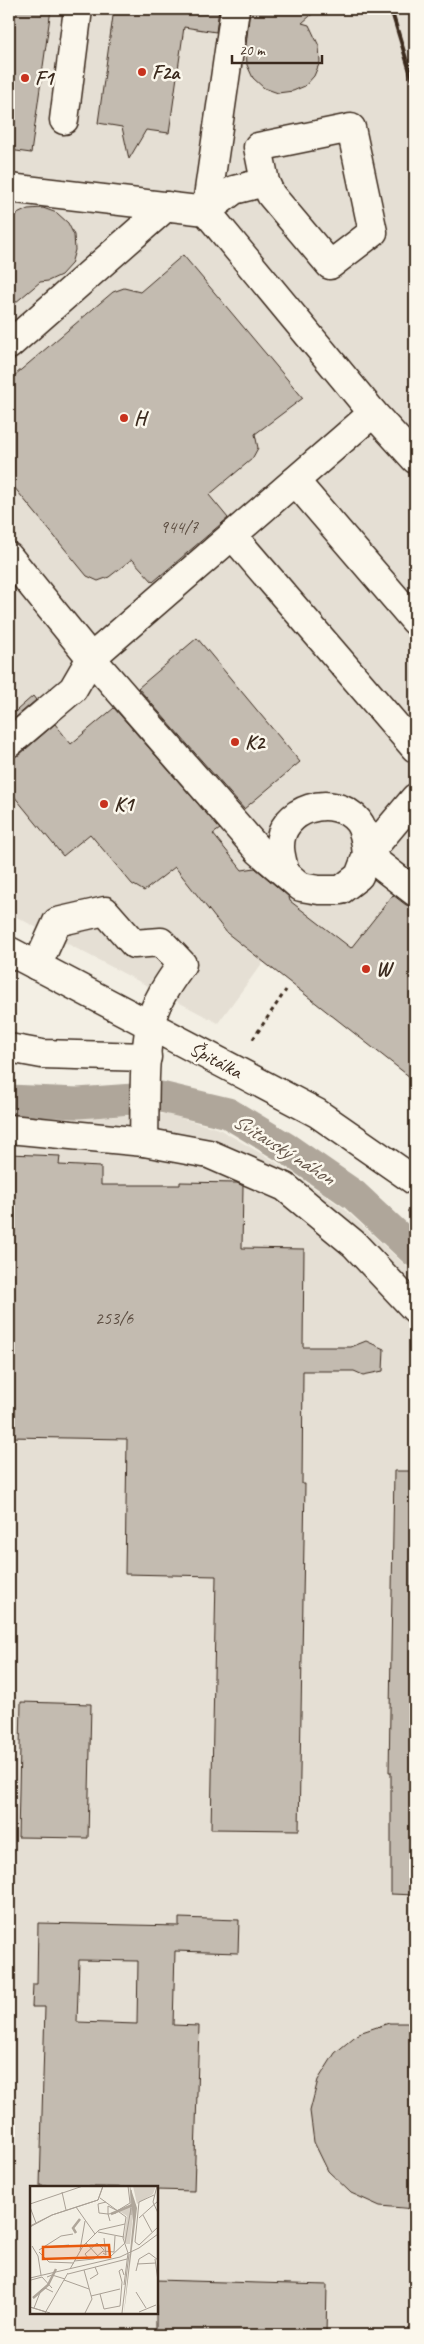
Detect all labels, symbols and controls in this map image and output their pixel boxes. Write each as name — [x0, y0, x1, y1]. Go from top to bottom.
scale bar — [232, 32, 322, 64]
text: 20 m — [239, 41, 266, 60]
place label: F2a — [152, 60, 181, 85]
place label: F1 — [35, 66, 55, 91]
marker: F2a — [136, 66, 148, 78]
marker: F1 — [19, 72, 31, 84]
place label: H — [134, 406, 149, 431]
marker: H — [118, 412, 130, 424]
house number: 944/7 — [160, 516, 199, 538]
place label: K2 — [245, 730, 266, 755]
marker: K2 — [229, 736, 241, 748]
place label: K1 — [114, 792, 135, 817]
marker: K1 — [98, 798, 110, 810]
place label: W — [376, 957, 395, 982]
marker: W — [360, 963, 372, 975]
street label: Špitálka — [185, 1036, 248, 1085]
water label: Svitavský náhon — [228, 1108, 341, 1191]
house number: 253/6 — [95, 1307, 134, 1329]
inset map — [30, 2186, 158, 2314]

